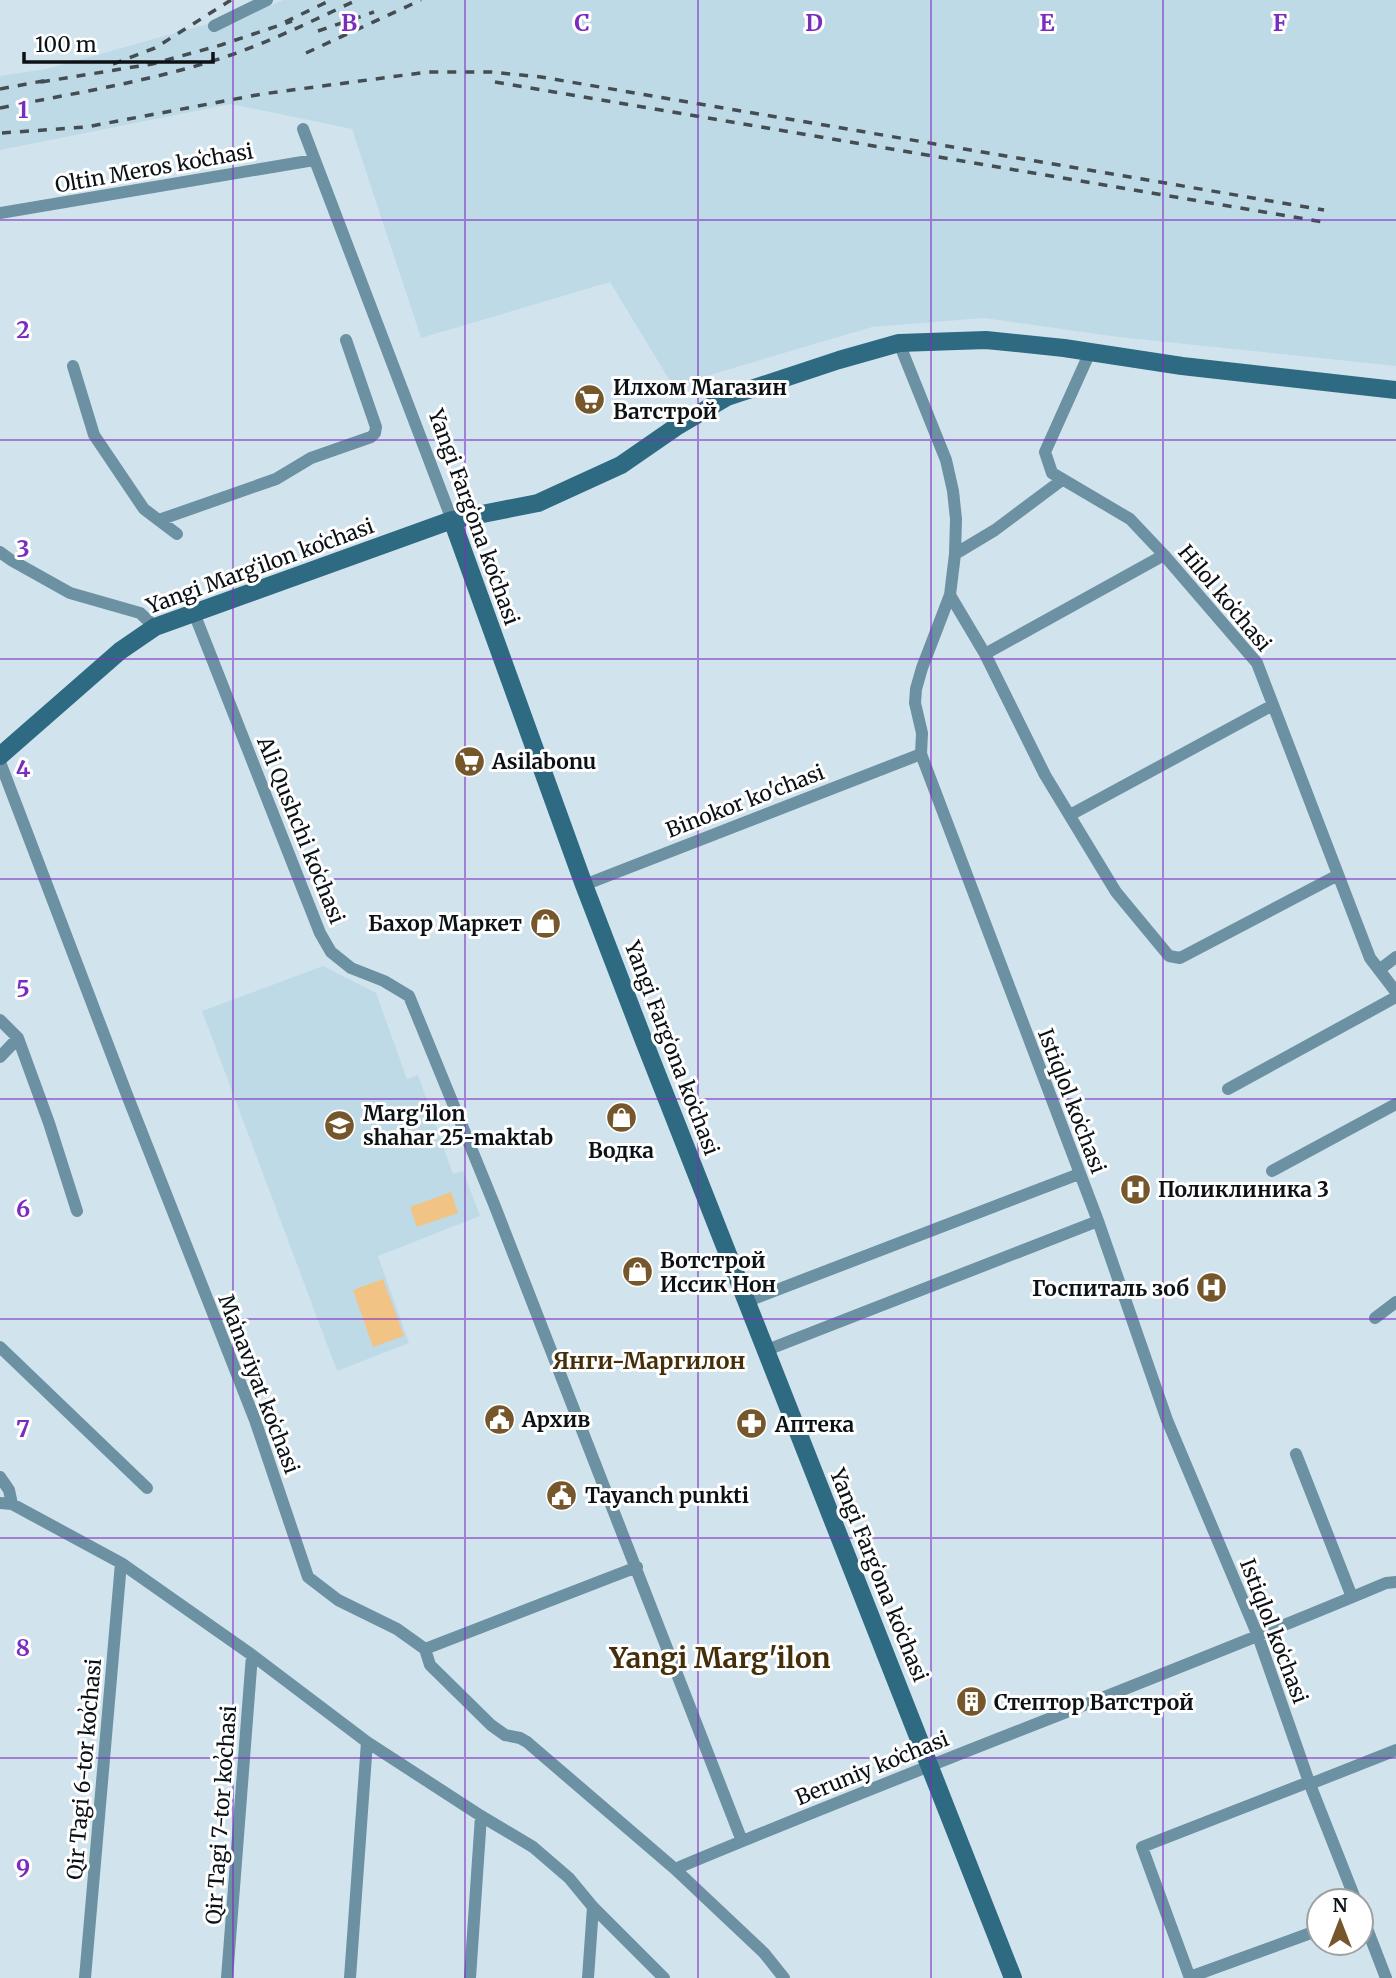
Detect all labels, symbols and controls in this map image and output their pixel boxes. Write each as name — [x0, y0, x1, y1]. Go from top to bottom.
text: B — [341, 8, 357, 37]
text: C — [574, 8, 590, 37]
text: D — [805, 8, 823, 37]
text: E — [1039, 8, 1055, 37]
text: F — [1273, 8, 1287, 37]
scale bar — [24, 21, 214, 65]
text: 100 m — [35, 31, 97, 58]
text: 1 — [18, 95, 29, 124]
street label: Oltin Meros koʻchasi — [53, 137, 255, 199]
text: 2 — [16, 315, 30, 344]
place label: Илхом Магазин Ватстрой — [613, 374, 787, 425]
supermarket icon: Илхом Магазин Ватстрой — [573, 382, 607, 416]
street label: Yangi Fargʻona koʻchasi — [422, 404, 526, 629]
street label: Yangi Margʻilon koʻchasi — [142, 512, 378, 620]
text: 3 — [16, 534, 30, 563]
street label: Hilol koʻchasi — [1173, 539, 1278, 657]
street label: Ali Qushchi koʻchasi — [251, 732, 351, 928]
supermarket icon: Asilabonu — [452, 744, 486, 778]
place label: Asilabonu — [491, 748, 596, 775]
text: 4 — [16, 754, 31, 783]
street label: Binokor ko'chasi — [662, 758, 828, 844]
shop icon: Бахор Маркет — [528, 906, 562, 940]
place label: Бахор Маркет — [368, 910, 522, 937]
street label: Yangi Fargʻona koʻchasi — [618, 936, 725, 1159]
text: 5 — [16, 974, 30, 1003]
street label: Istiqlol koʻchasi — [1032, 1025, 1112, 1177]
place label: Marg'ilon shahar 25-maktab — [363, 1100, 553, 1151]
shop icon: Водка — [604, 1101, 638, 1135]
school or university icon: Marg'ilon shahar 25-maktab — [323, 1108, 357, 1142]
place label: Водка — [588, 1137, 654, 1164]
hospital icon: Поликлиника 3 — [1118, 1172, 1152, 1206]
place label: Поликлиника 3 — [1158, 1176, 1329, 1203]
text: 6 — [16, 1194, 30, 1223]
place label: Вотстрой Иссик Нон — [660, 1247, 776, 1298]
shop icon: Вотстрой Иссик Нон — [620, 1255, 654, 1289]
hospital icon: Госпиталь зоб — [1195, 1271, 1229, 1305]
place label: Госпиталь зоб — [1032, 1275, 1189, 1302]
street label: Maʻnaviyat koʻchasi — [212, 1290, 306, 1478]
district label: Янги-Маргилон — [553, 1346, 745, 1375]
public building icon: Архив — [482, 1402, 516, 1436]
place label: Архив — [521, 1406, 590, 1433]
pharmacy icon: Аптека — [735, 1407, 769, 1441]
place label: Аптека — [774, 1411, 855, 1438]
text: 7 — [16, 1414, 30, 1443]
street label: Yangi Fargʻona koʻchasi — [823, 1463, 934, 1686]
public building icon: Tayanch punkti — [545, 1478, 579, 1512]
place label: Tayanch punkti — [585, 1482, 749, 1509]
street label: Istiqlol koʻchasi — [1234, 1555, 1314, 1707]
text: 8 — [16, 1633, 30, 1662]
district label: Yangi Marg'ilon — [608, 1640, 831, 1676]
street label: Qir Tagi 6-tor koʼchasi — [61, 1657, 107, 1881]
building icon: Стептор Ватстрой — [954, 1685, 988, 1719]
place label: Стептор Ватстрой — [994, 1689, 1194, 1716]
street label: Qir Tagi 7-tor koʼchasi — [200, 1704, 242, 1926]
street label: Beruniy koʻchasi — [791, 1725, 953, 1811]
text: 9 — [16, 1853, 30, 1882]
north arrow — [1305, 1887, 1375, 1957]
text: N — [1332, 1893, 1348, 1917]

